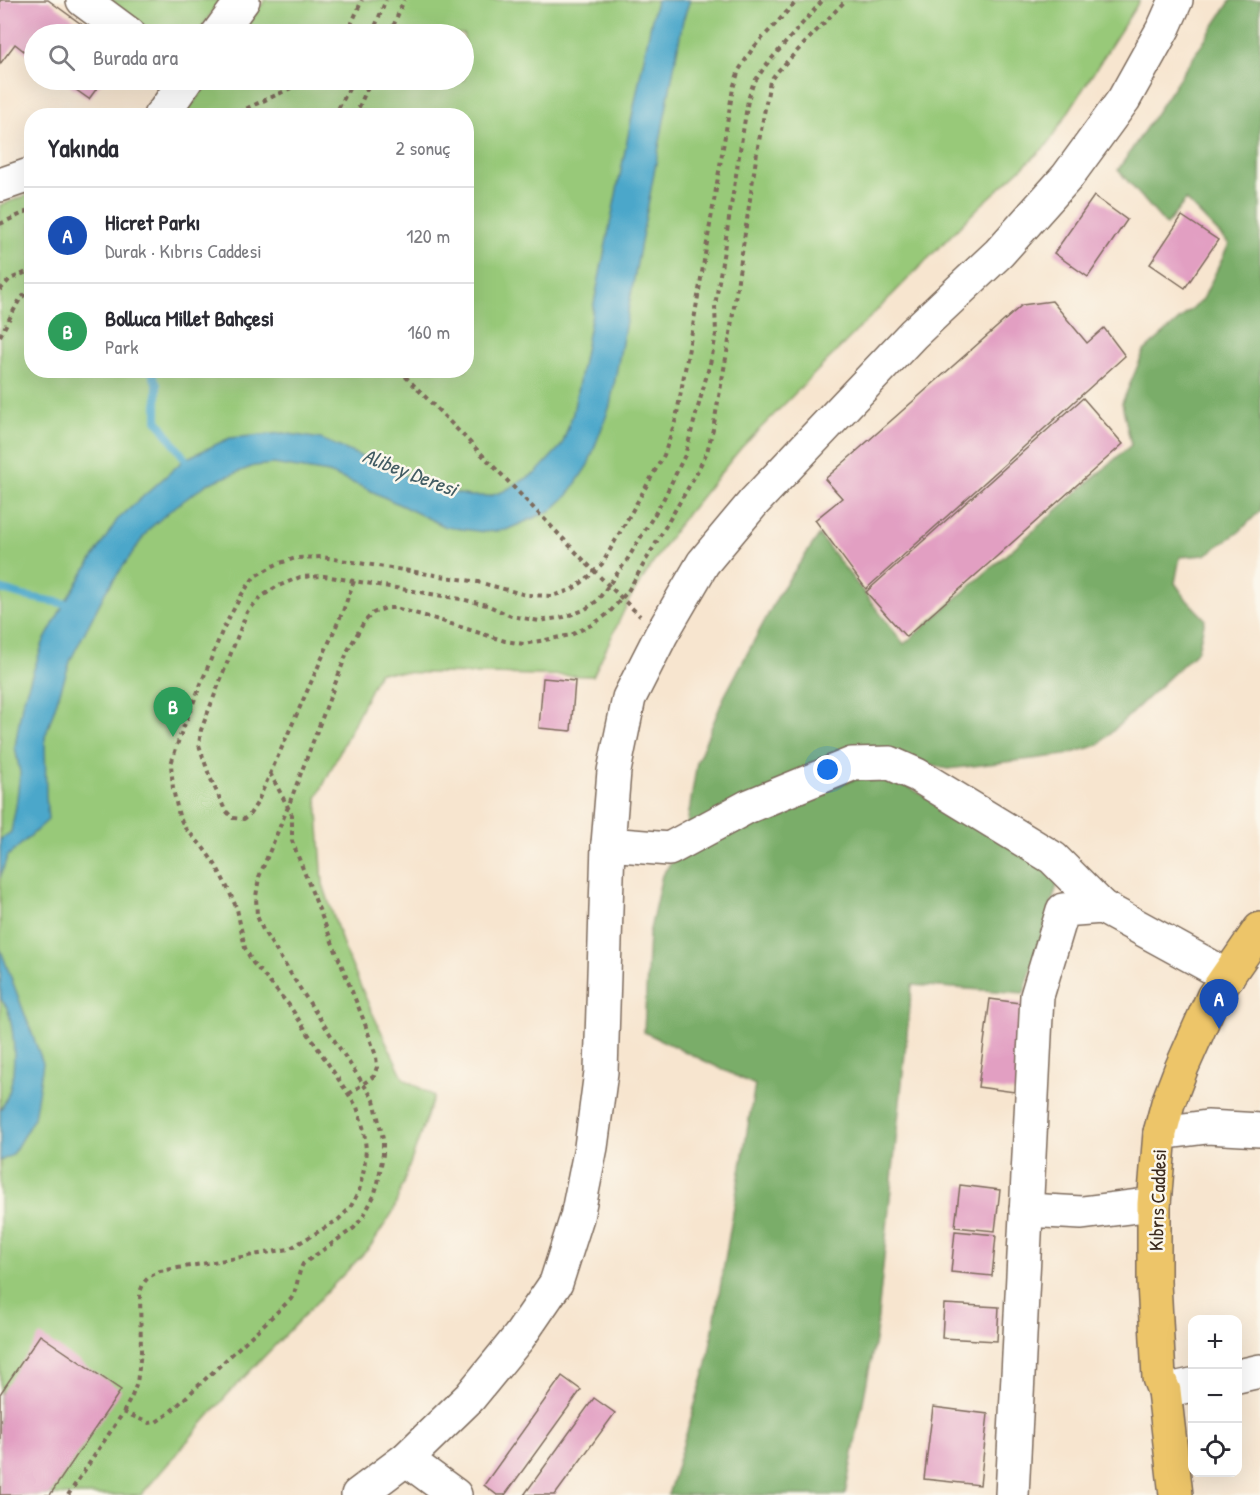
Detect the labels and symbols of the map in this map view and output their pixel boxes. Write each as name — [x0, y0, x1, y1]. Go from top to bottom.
water label: Alibey Deresi — [359, 441, 463, 504]
pin: B — [154, 688, 192, 737]
your location — [813, 755, 842, 784]
pin: A — [1200, 980, 1238, 1029]
street label: Kıbrıs Caddesi — [1142, 1148, 1172, 1252]

